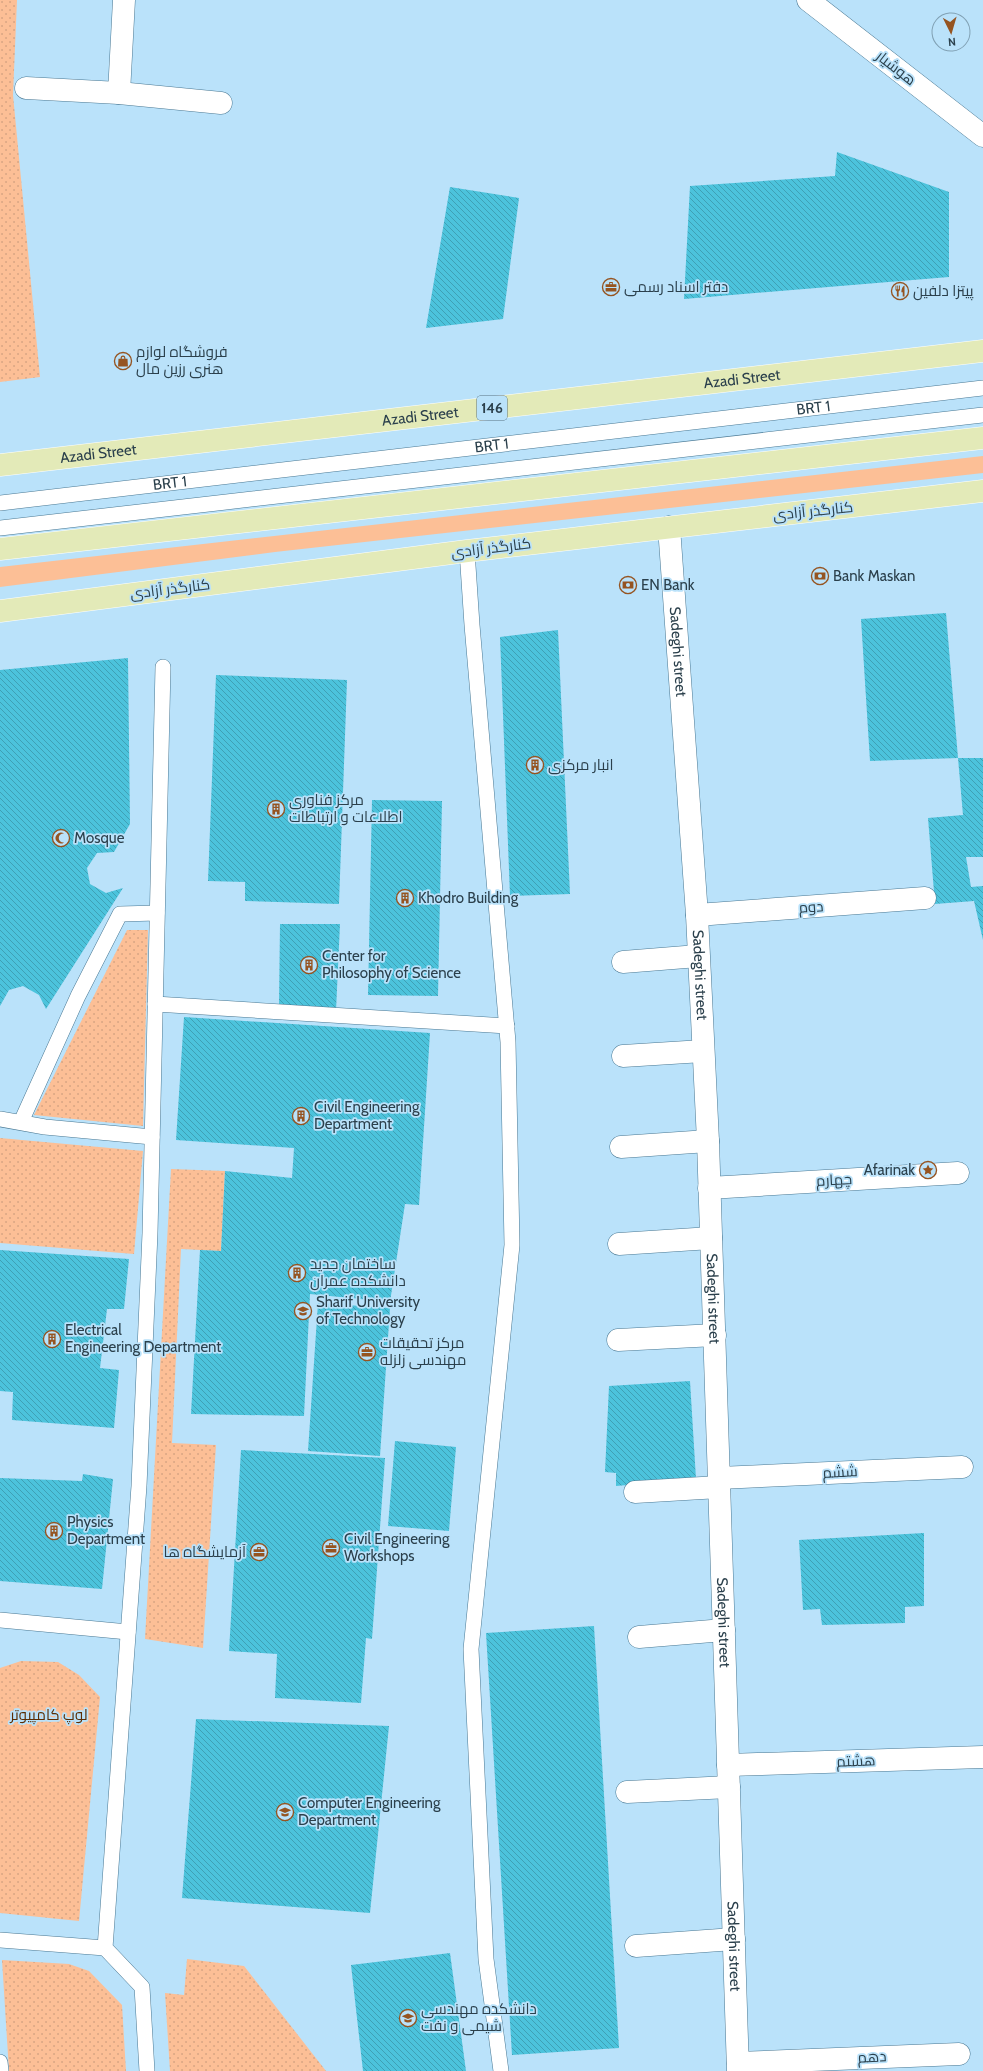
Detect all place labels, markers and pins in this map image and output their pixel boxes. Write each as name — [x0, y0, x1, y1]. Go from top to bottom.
office icon: دفتر اسناد رسمی — [601, 277, 621, 297]
place label: دفتر اسناد رسمی — [624, 278, 728, 297]
restaurant icon: پیتزا دلفین — [890, 281, 910, 301]
place label: پیتزا دلفین — [913, 282, 974, 301]
place label: فروشگاه لوازم هنری رزین مال — [136, 343, 228, 379]
shop icon: فروشگاه لوازم هنری رزین مال — [113, 351, 133, 371]
bank icon: Bank Maskan — [810, 566, 830, 586]
place label: Bank Maskan — [833, 567, 915, 585]
bank icon: EN Bank — [618, 575, 638, 595]
place label: EN Bank — [641, 576, 695, 594]
building icon: انبار مرکزی — [525, 755, 545, 775]
place label: انبار مرکزی — [548, 756, 614, 775]
place label: مرکز فناوری اطلاعات و ارتباطات — [289, 791, 403, 826]
building icon: مرکز فناوری اطلاعات و ارتباطات — [266, 799, 286, 819]
mosque icon: Mosque — [51, 828, 71, 848]
place label: Mosque — [74, 829, 125, 847]
building icon: Khodro Building — [395, 888, 415, 908]
place label: Khodro Building — [418, 889, 519, 907]
place label: Center for Philosophy of Science — [322, 947, 461, 982]
building icon: Center for Philosophy of Science — [299, 955, 319, 975]
place label: Civil Engineering Department — [314, 1098, 420, 1133]
building icon: Civil Engineering Department — [291, 1106, 311, 1126]
place icon: Afarinak — [918, 1160, 938, 1180]
place label: Afarinak — [864, 1161, 915, 1179]
place label: ساختمان جدید دانشکده عمران — [310, 1255, 406, 1291]
building icon: ساختمان جدید دانشکده عمران — [287, 1263, 307, 1283]
place label: Sharif University of Technology — [316, 1293, 421, 1328]
school or university icon: Sharif University of Technology — [293, 1301, 313, 1321]
place label: Electrical Engineering Department — [65, 1321, 221, 1356]
building icon: Electrical Engineering Department — [42, 1329, 62, 1349]
place label: مرکز تحقیقات مهندسی زلزله — [380, 1334, 466, 1370]
office icon: مرکز تحقیقات مهندسی زلزله — [357, 1342, 377, 1362]
place label: Physics Department — [67, 1513, 145, 1548]
building icon: Physics Department — [44, 1521, 64, 1541]
place label: Civil Engineering Workshops — [344, 1530, 450, 1565]
office icon: Civil Engineering Workshops — [321, 1538, 341, 1558]
office icon: آزمایشگاه ها — [249, 1542, 269, 1562]
place label: آزمایشگاه ها — [164, 1543, 246, 1561]
place label: Computer Engineering Department — [298, 1794, 441, 1829]
school or university icon: Computer Engineering Department — [275, 1802, 295, 1822]
place label: دانشکده مهندسی شیمی و نفت — [421, 2000, 537, 2036]
school or university icon: دانشکده مهندسی شیمی و نفت — [398, 2008, 418, 2028]

